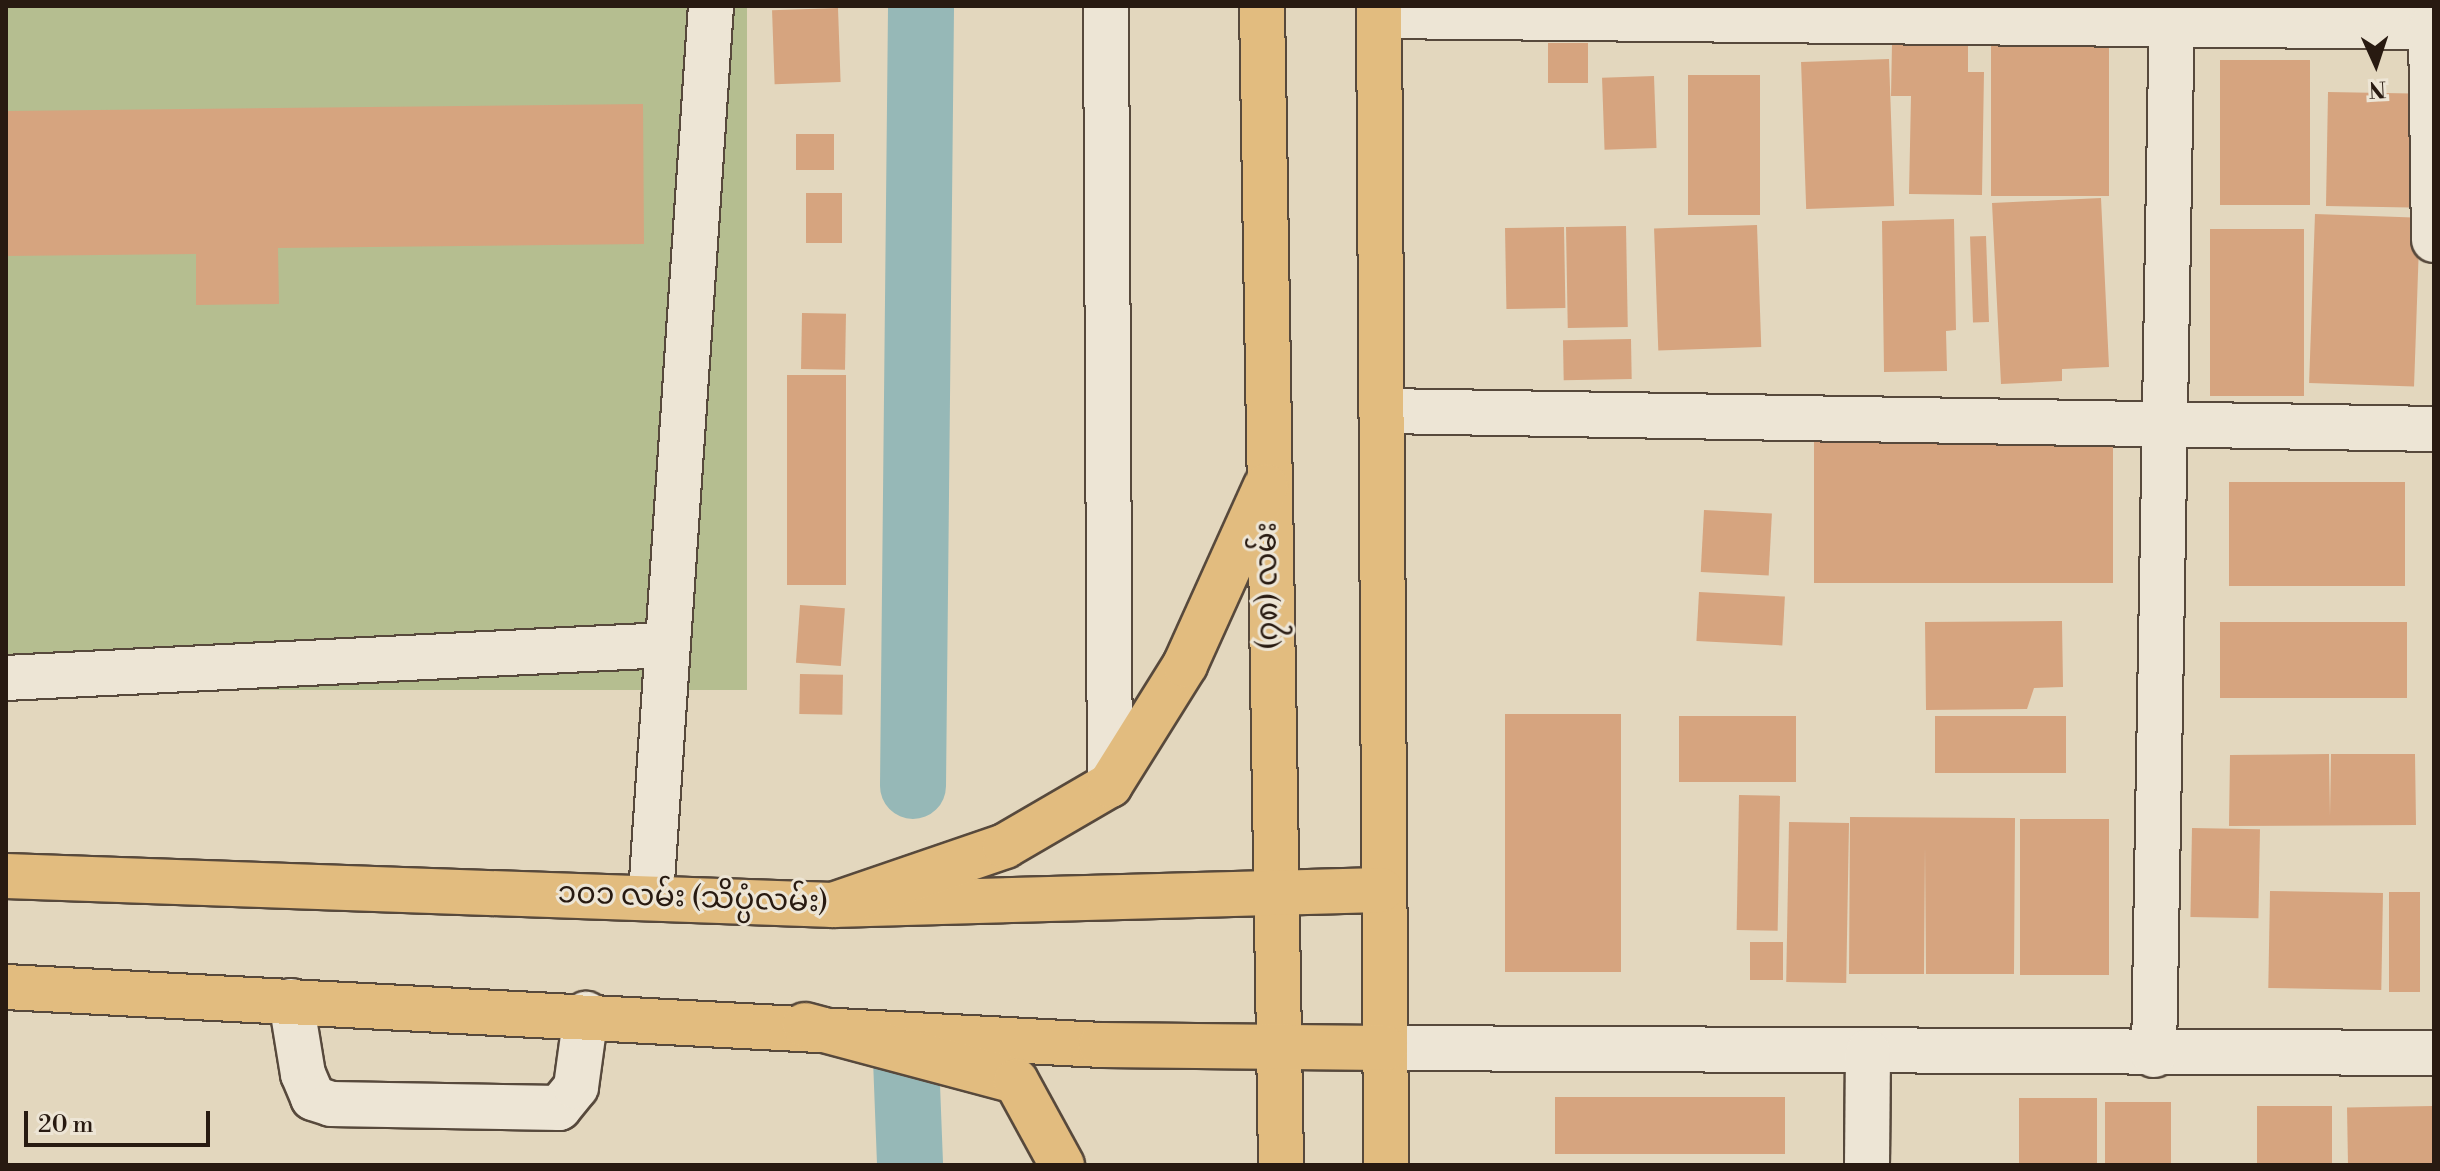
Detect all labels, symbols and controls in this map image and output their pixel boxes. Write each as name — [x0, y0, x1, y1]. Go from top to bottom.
north arrow — [2336, 24, 2416, 104]
text: N — [2368, 75, 2387, 102]
street label: (၇၈) လမ်း — [1249, 522, 1287, 650]
street label: ၁၀၁ လမ်း (သိပ္ပံလမ်း) — [557, 875, 829, 921]
scale bar — [28, 1095, 214, 1145]
text: 20 m — [38, 1110, 94, 1140]

